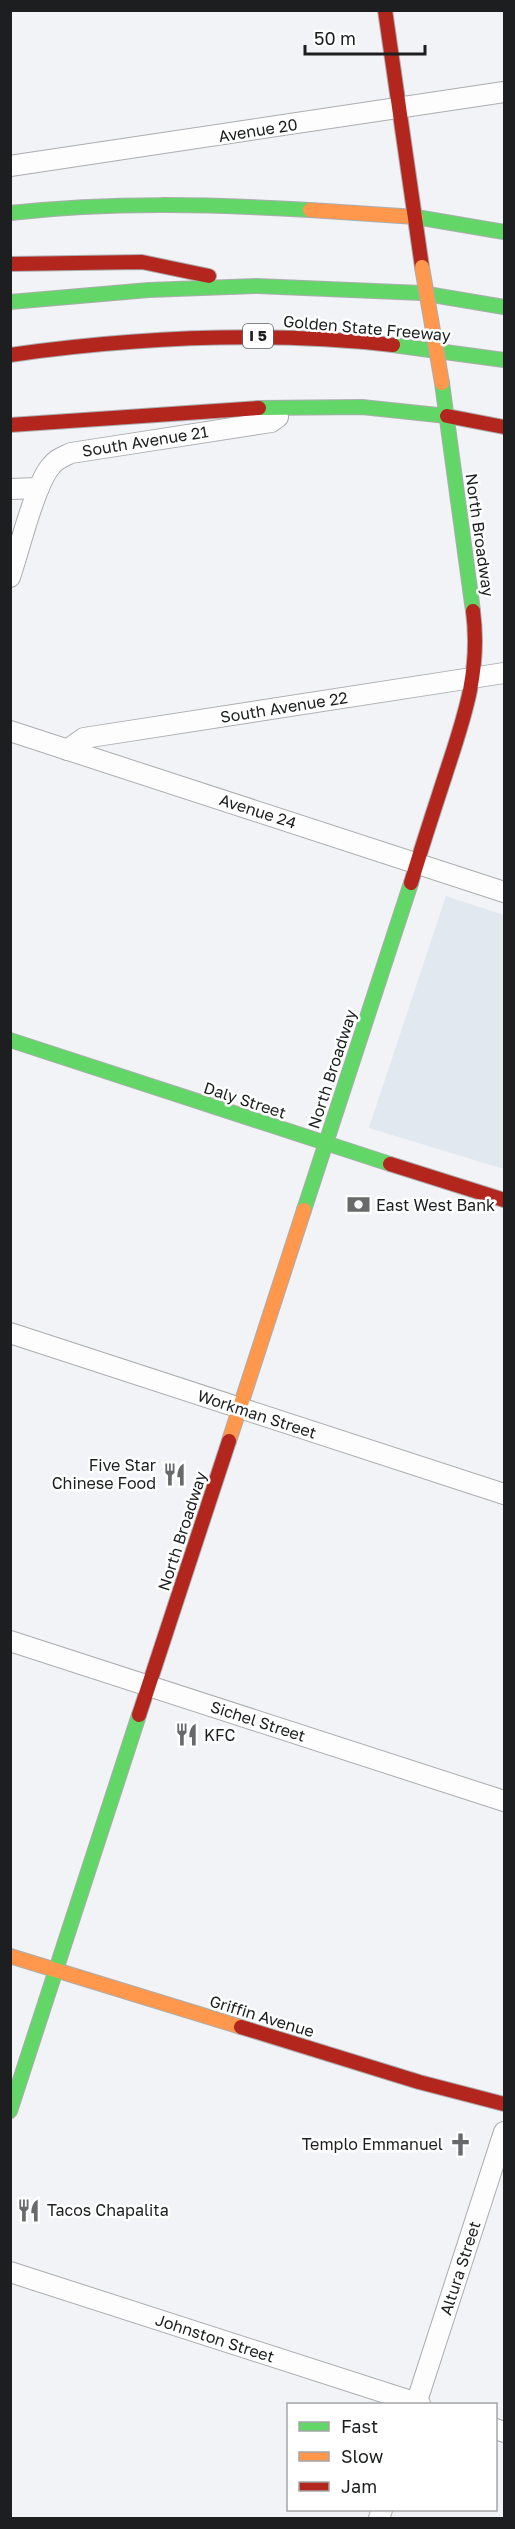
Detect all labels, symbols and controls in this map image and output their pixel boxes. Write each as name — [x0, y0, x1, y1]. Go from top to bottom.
scale bar — [305, 18, 425, 56]
text: 50 m — [314, 27, 356, 49]
street label: Avenue 20 — [217, 114, 299, 146]
street label: Golden State Freeway — [282, 311, 452, 345]
road number: I 5 — [243, 324, 273, 348]
street label: South Avenue 21 — [81, 421, 210, 461]
street label: North Broadway — [461, 472, 499, 598]
street label: South Avenue 22 — [219, 687, 349, 727]
street label: Avenue 24 — [217, 789, 299, 833]
street label: North Broadway — [303, 1007, 361, 1131]
street label: Daly Street — [201, 1077, 289, 1123]
bank icon: East West Bank — [345, 1192, 371, 1218]
place label: East West Bank — [376, 1195, 495, 1215]
street label: Workman Street — [195, 1385, 319, 1443]
place label: Five Star Chinese Food — [52, 1455, 156, 1493]
restaurant icon: Five Star Chinese Food — [161, 1461, 187, 1487]
street label: North Broadway — [153, 1469, 211, 1593]
street label: Sichel Street — [208, 1696, 308, 1746]
restaurant icon: KFC — [173, 1722, 199, 1748]
place label: KFC — [204, 1725, 235, 1745]
street label: Griffin Avenue — [207, 1991, 317, 2041]
church icon: Templo Emmanuel — [448, 2131, 474, 2157]
place label: Templo Emmanuel — [302, 2134, 443, 2154]
restaurant icon: Tacos Chapalita — [16, 2197, 42, 2223]
place label: Tacos Chapalita — [47, 2200, 169, 2220]
street label: Altura Street — [435, 2218, 485, 2318]
street label: Johnston Street — [153, 2309, 277, 2367]
legend — [287, 2403, 497, 2511]
text: Fast — [341, 2415, 378, 2437]
text: Slow — [341, 2445, 384, 2467]
text: Jam — [341, 2475, 377, 2497]

